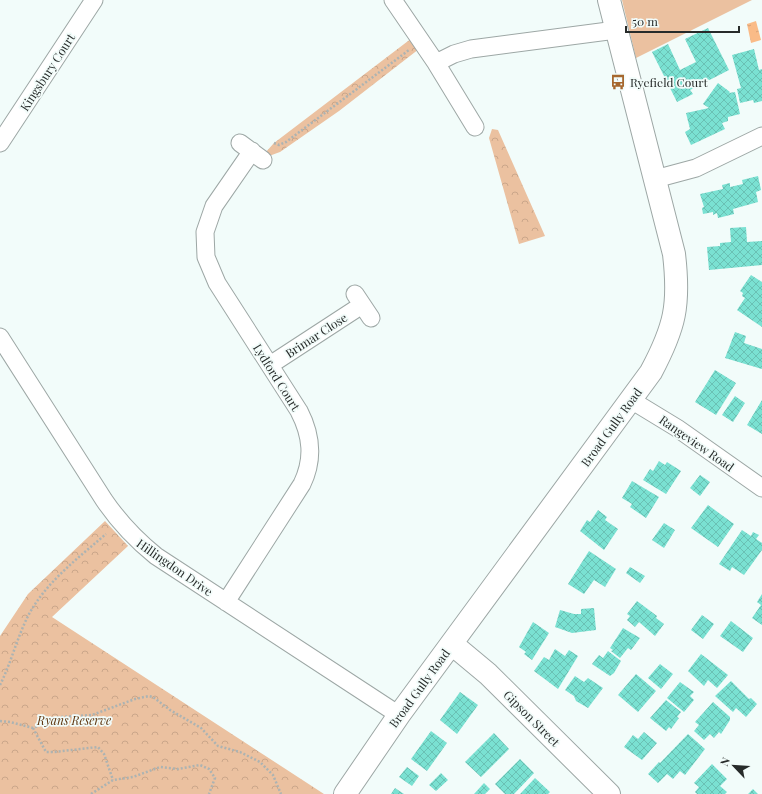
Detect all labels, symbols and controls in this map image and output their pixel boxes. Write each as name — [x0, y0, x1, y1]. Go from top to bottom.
scale bar — [626, 8, 739, 34]
text: 50 m — [632, 13, 658, 29]
street label: Kingsbury Court — [16, 30, 78, 114]
bus stop icon: Ryefield Court — [609, 73, 627, 91]
place label: Ryefield Court — [630, 74, 709, 90]
street label: Brimar Close — [282, 309, 350, 361]
street label: Lydford Court — [250, 341, 304, 414]
street label: Broad Gully Road — [577, 385, 645, 469]
street label: Rangeview Road — [657, 411, 738, 475]
street label: Hillingdon Drive — [134, 535, 216, 599]
street label: Broad Gully Road — [385, 646, 453, 730]
street label: Gipson Street — [500, 686, 564, 750]
park label: Ryans Reserve — [36, 712, 111, 728]
north arrow — [714, 746, 754, 786]
text: N — [716, 755, 733, 768]

